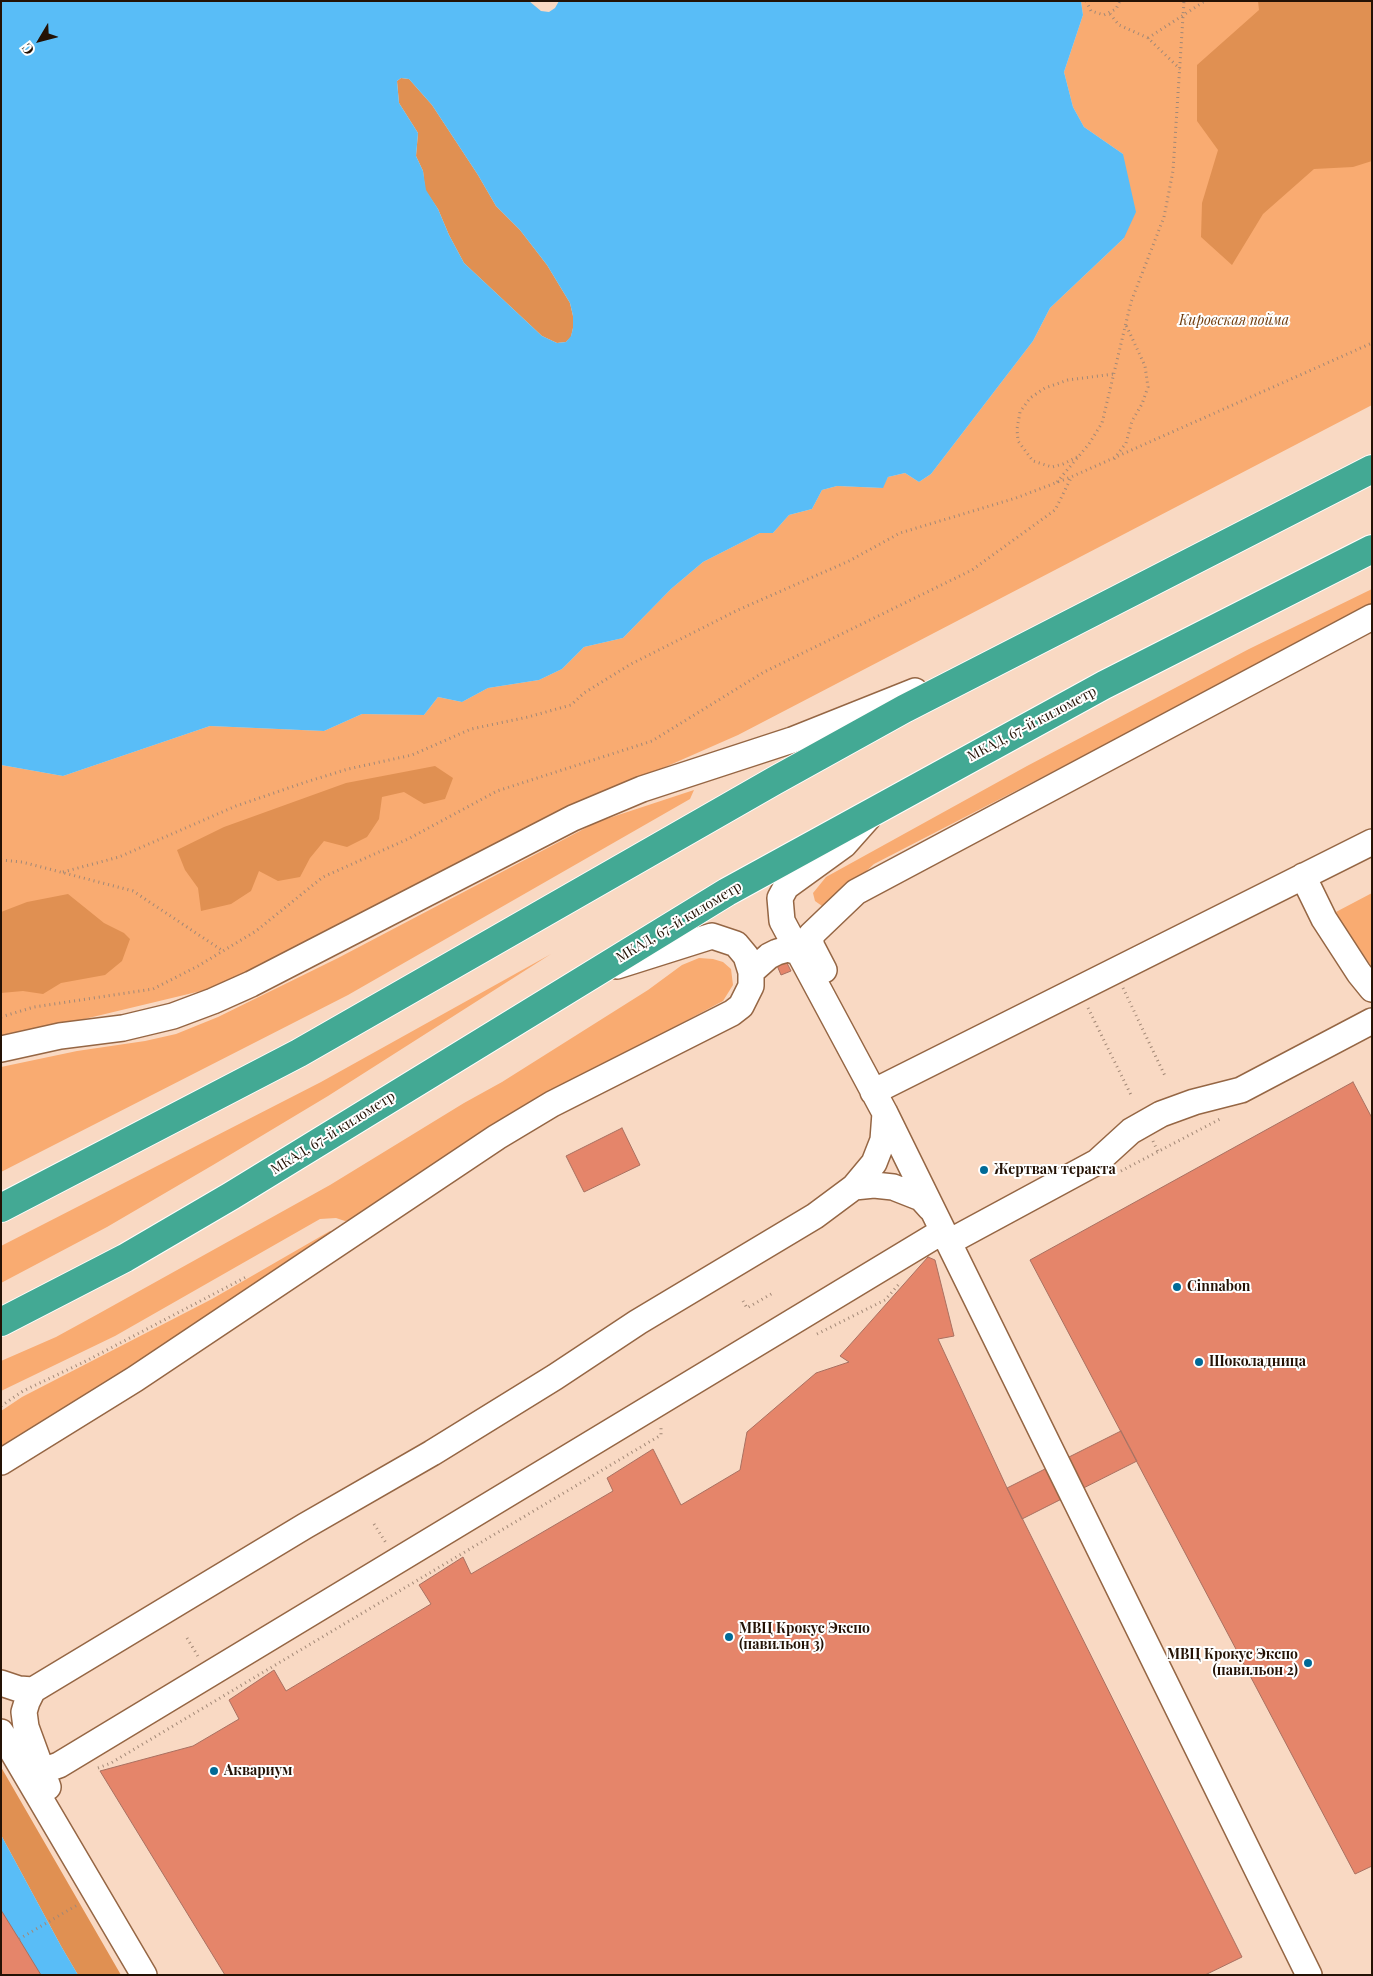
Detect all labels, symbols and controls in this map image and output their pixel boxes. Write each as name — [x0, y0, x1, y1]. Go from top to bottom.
north arrow — [15, 15, 65, 65]
text: С — [17, 40, 38, 59]
park label: Кировская пойма — [1179, 313, 1289, 329]
street label: МКАД, 67-й километр — [965, 683, 1099, 765]
street label: МКАД, 67-й километр — [613, 878, 745, 966]
street label: МКАД, 67-й километр — [268, 1088, 398, 1178]
place label: Жертвам теракта — [994, 1162, 1116, 1178]
marker: Жертвам теракта — [978, 1164, 990, 1176]
place label: Cinnabon — [1187, 1279, 1250, 1295]
marker: Cinnabon — [1171, 1281, 1183, 1293]
place label: Шоколадница — [1209, 1354, 1306, 1370]
marker: Шоколадница — [1193, 1356, 1205, 1368]
place label: МВЦ Крокус Экспо (павильон 3) — [739, 1621, 870, 1654]
marker: МВЦ Крокус Экспо (павильон 3) — [723, 1631, 735, 1643]
place label: МВЦ Крокус Экспо (павильон 2) — [1167, 1647, 1298, 1680]
marker: МВЦ Крокус Экспо (павильон 2) — [1302, 1657, 1314, 1669]
place label: Аквариум — [224, 1763, 292, 1779]
marker: Аквариум — [208, 1765, 220, 1777]

